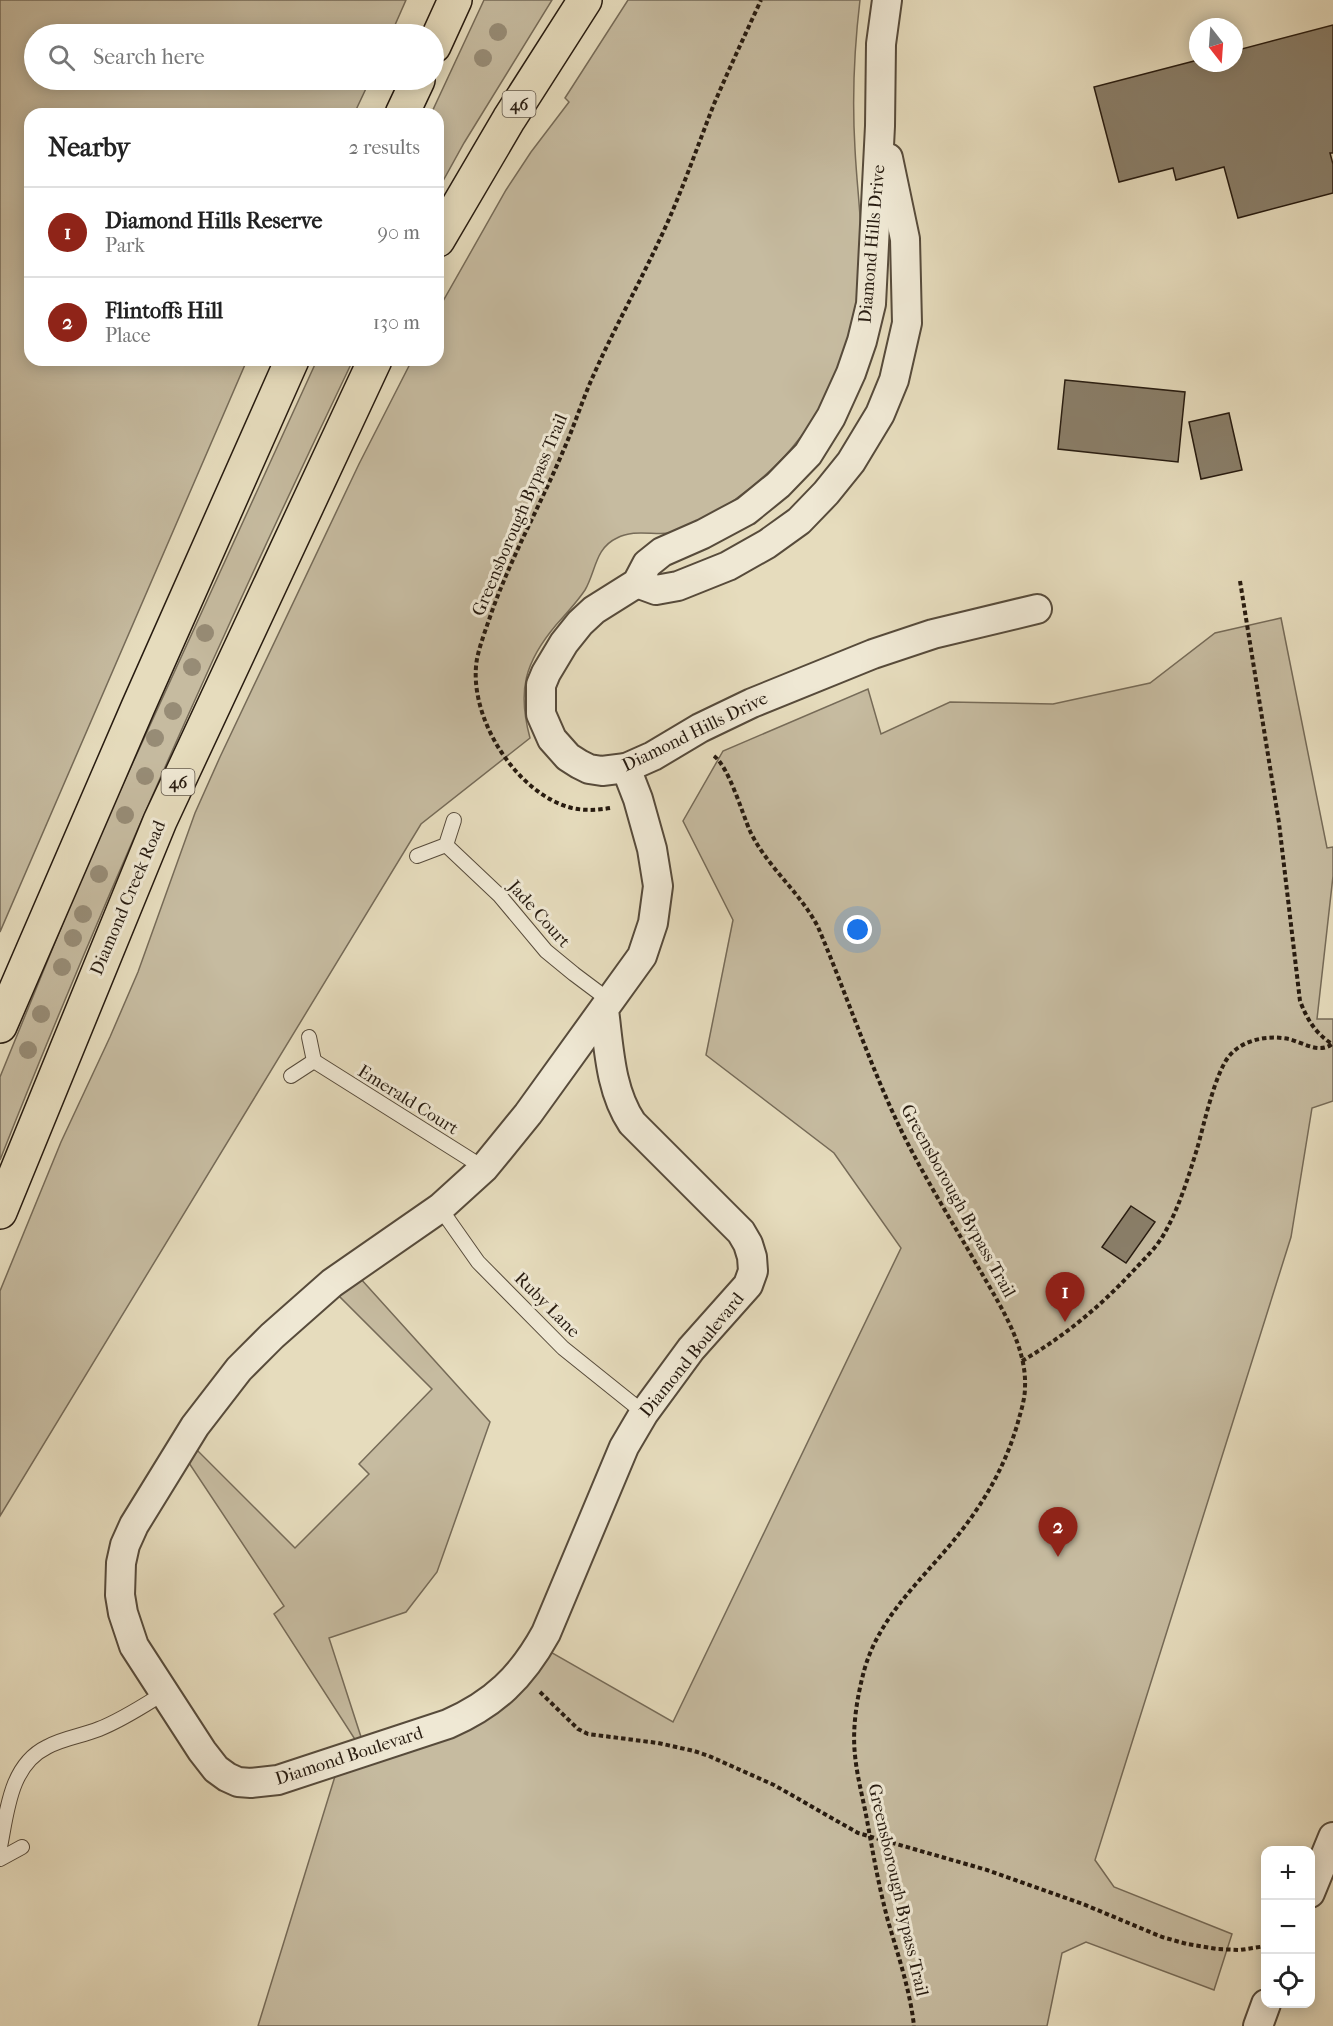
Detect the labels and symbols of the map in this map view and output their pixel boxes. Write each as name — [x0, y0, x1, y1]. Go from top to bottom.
north arrow — [1189, 18, 1243, 72]
road number: 46 — [502, 91, 536, 117]
street label: Diamond Hills Drive — [855, 164, 889, 324]
street label: Greensborough Bypass Trail — [468, 411, 572, 619]
street label: Diamond Hills Drive — [619, 688, 771, 776]
road number: 46 — [162, 769, 195, 795]
street label: Diamond Creek Road — [86, 817, 170, 978]
street label: Jade Court — [502, 875, 575, 952]
your location — [843, 915, 872, 944]
street label: Emerald Court — [354, 1061, 463, 1140]
street label: Greensborough Bypass Trail — [896, 1101, 1020, 1301]
street label: Ruby Lane — [510, 1268, 584, 1342]
pin: 1 — [1046, 1272, 1084, 1322]
street label: Diamond Boulevard — [635, 1288, 749, 1421]
pin: 2 — [1038, 1508, 1078, 1557]
street label: Diamond Boulevard — [272, 1722, 426, 1790]
street label: Greensborough Bypass Trail — [863, 1782, 933, 1998]

